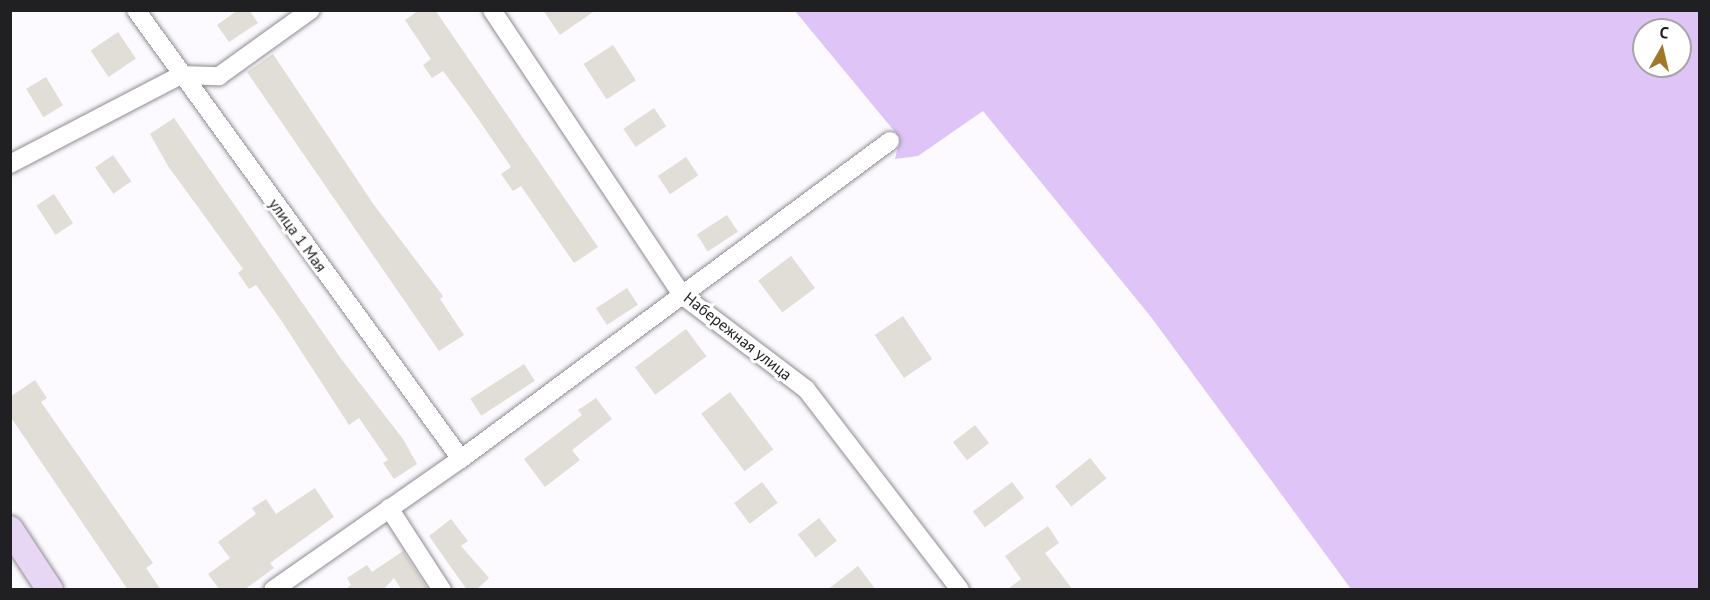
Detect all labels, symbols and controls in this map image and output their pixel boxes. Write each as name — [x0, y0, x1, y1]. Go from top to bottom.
north arrow — [1632, 18, 1692, 78]
text: С — [1658, 22, 1670, 43]
street label: улица 1 Мая — [265, 194, 331, 276]
street label: Набережная улица — [680, 288, 796, 384]

